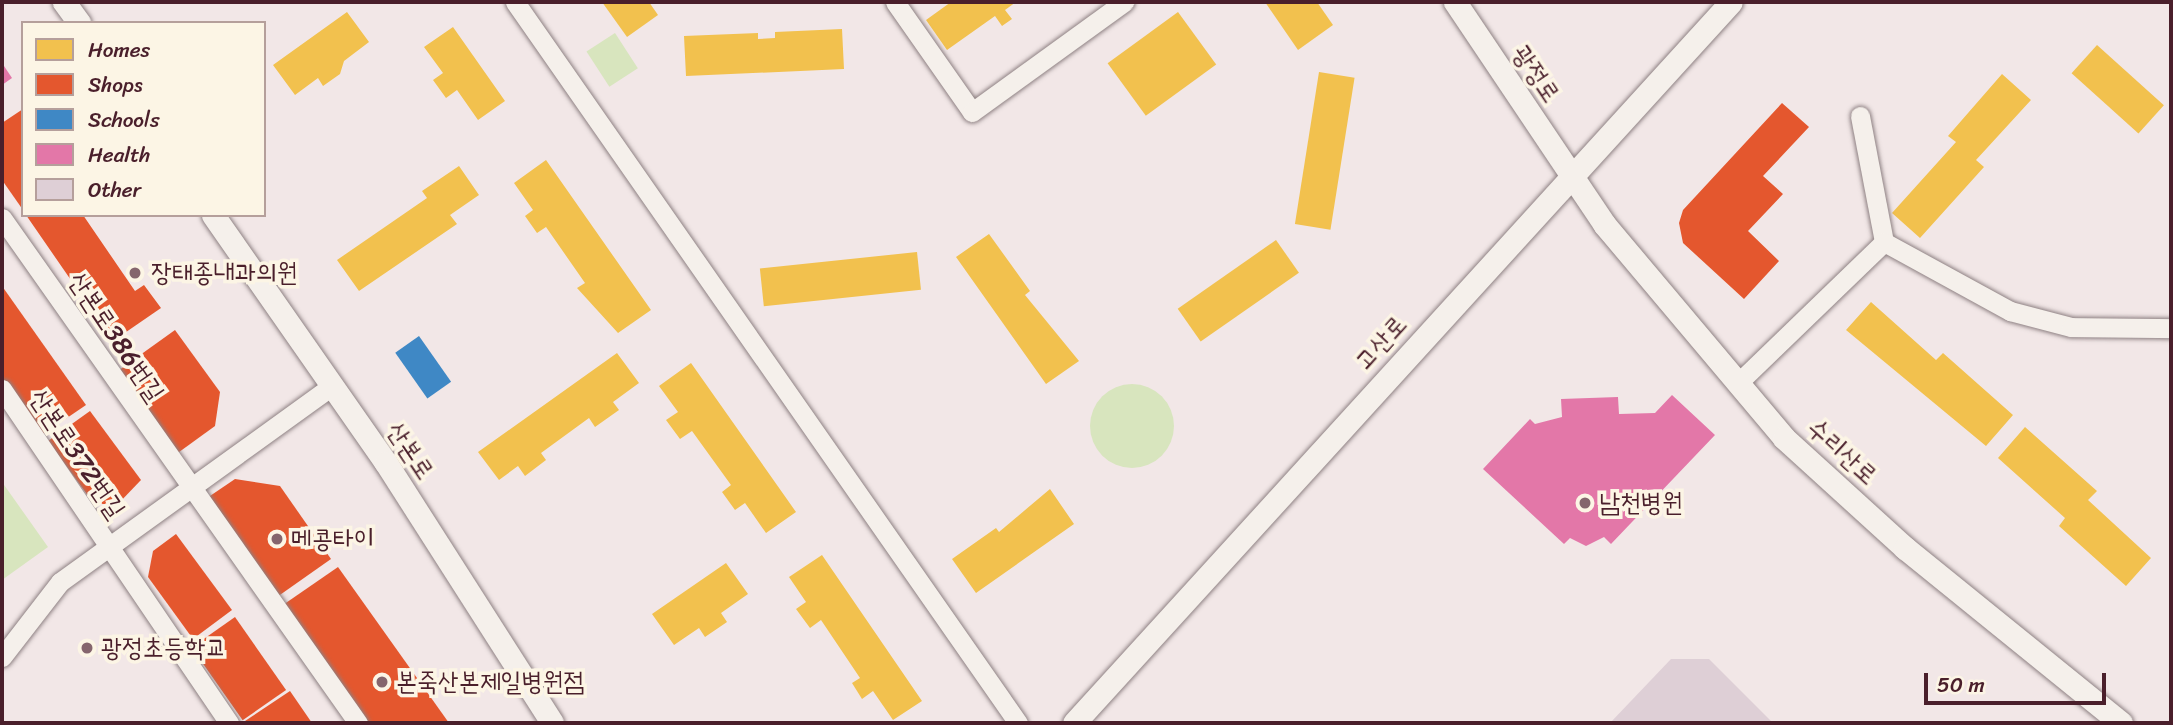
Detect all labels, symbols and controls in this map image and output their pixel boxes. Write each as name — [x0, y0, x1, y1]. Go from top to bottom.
legend — [21, 21, 266, 217]
text: Homes — [88, 31, 150, 69]
street label: 광정로 — [1506, 39, 1566, 109]
text: Shops — [88, 66, 143, 104]
text: Schools — [88, 101, 160, 139]
text: Health — [88, 136, 150, 174]
text: Other — [88, 171, 141, 209]
place label: 장태종내과의원 — [151, 257, 297, 289]
marker: 장태종내과의원 — [125, 263, 145, 283]
street label: 산본로386번길 — [61, 266, 171, 408]
street label: 고산로 — [1348, 309, 1414, 377]
street label: 산본로372번길 — [22, 384, 132, 524]
street label: 수리산로 — [1800, 412, 1884, 492]
street label: 산본로 — [380, 416, 440, 486]
place label: 남천병원 — [1599, 487, 1683, 519]
marker: 남천병원 — [1577, 495, 1593, 511]
place label: 메콩타이 — [291, 523, 375, 555]
marker: 메콩타이 — [269, 531, 285, 547]
place label: 광정초등학교 — [101, 632, 227, 664]
marker: 광정초등학교 — [79, 640, 95, 656]
scale bar — [1928, 658, 2110, 702]
place label: 본죽산본제일병원점 — [396, 666, 584, 698]
text: 50 m — [1937, 666, 1985, 704]
marker: 본죽산본제일병원점 — [374, 674, 390, 690]

